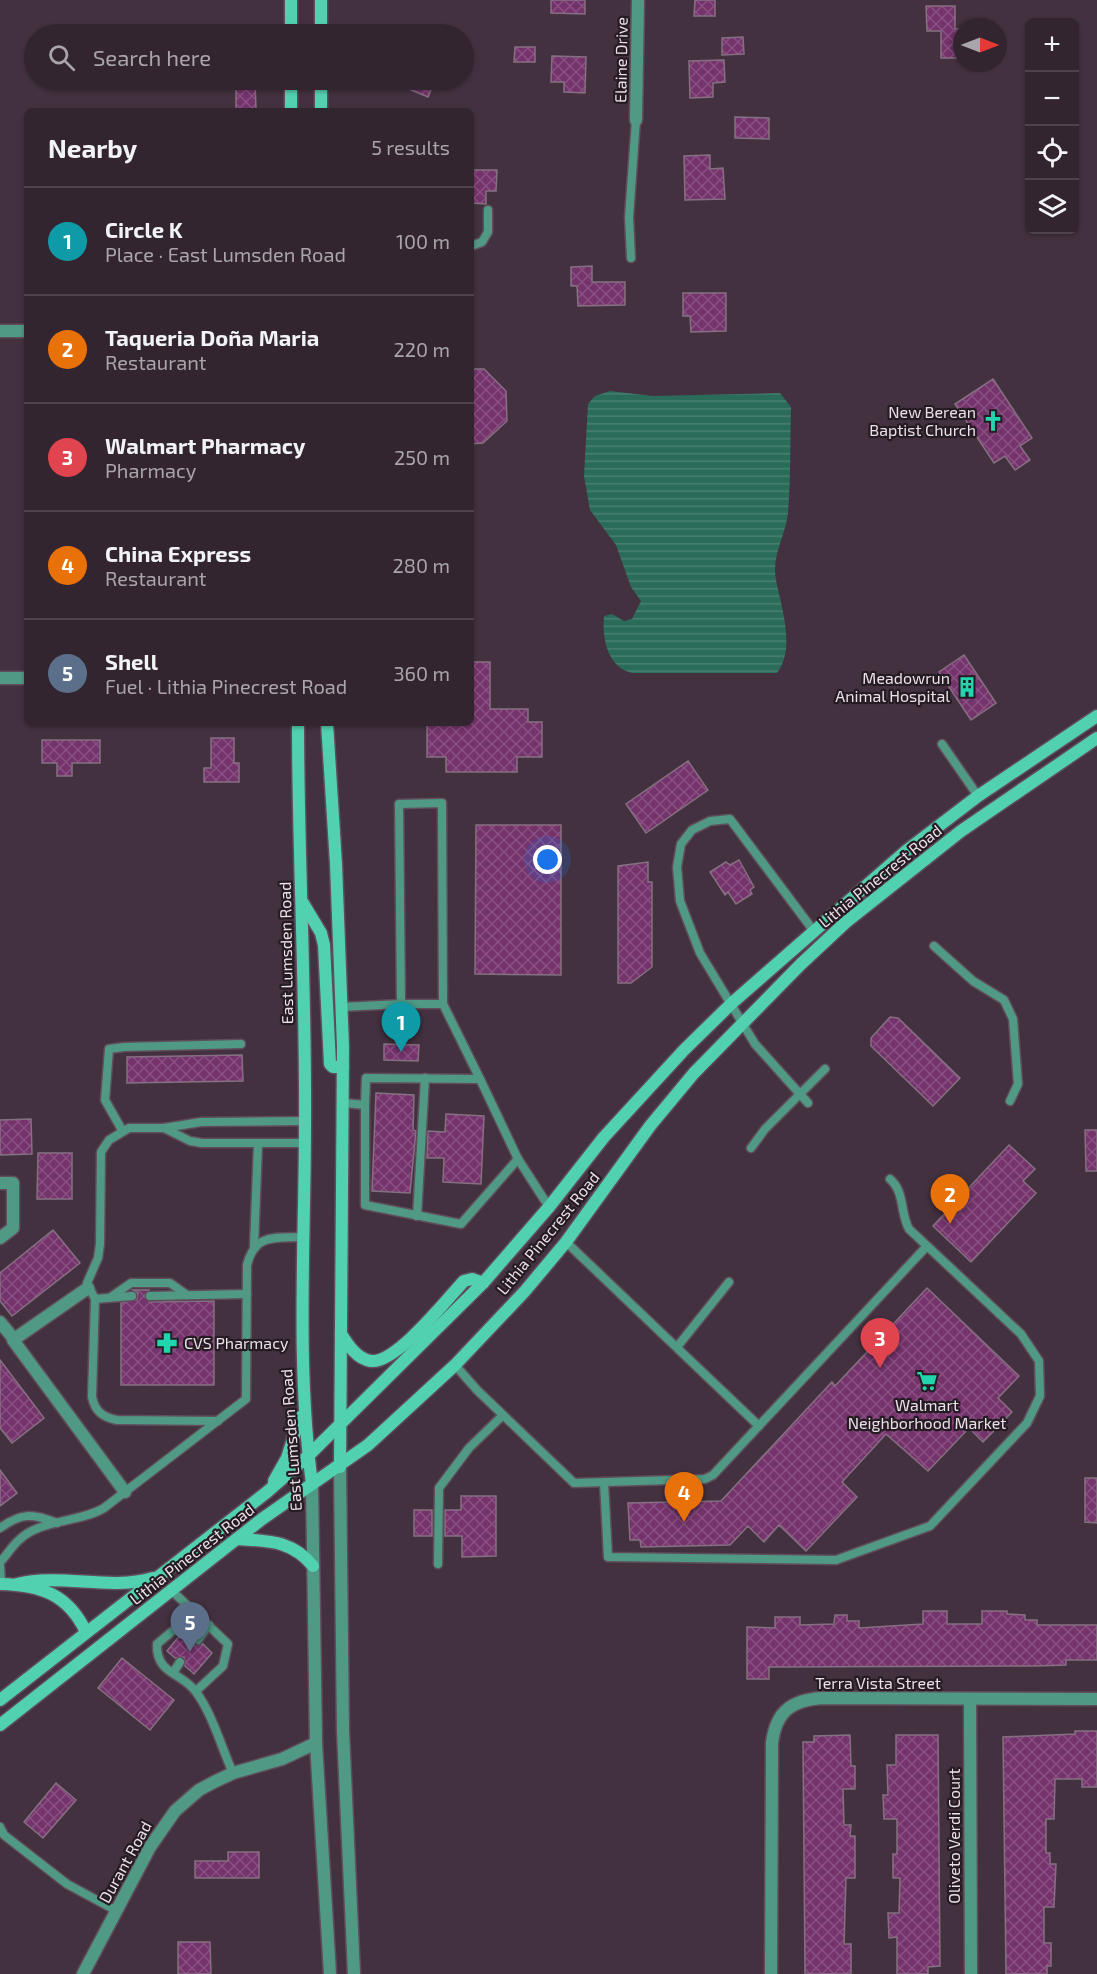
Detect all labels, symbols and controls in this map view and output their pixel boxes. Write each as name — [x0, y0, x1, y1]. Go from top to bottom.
street label: Elaine Drive — [610, 17, 631, 103]
north arrow — [953, 18, 1007, 72]
map controls — [1025, 18, 1079, 234]
button: + — [1025, 18, 1079, 72]
search box — [24, 24, 474, 90]
icon: search — [45, 41, 78, 74]
text: Search here — [93, 44, 211, 70]
button: − — [1025, 72, 1079, 126]
button: locate — [1025, 126, 1079, 180]
text: Nearby — [48, 132, 137, 163]
text: 5 results — [371, 135, 450, 159]
button: layers — [1025, 180, 1079, 234]
text: Circle K — [105, 216, 183, 242]
text: 1 — [63, 229, 72, 253]
text: 100 m — [396, 229, 450, 253]
text: Place · East Lumsden Road — [105, 242, 346, 266]
text: Taqueria Doña Maria — [105, 324, 319, 350]
text: 2 — [62, 337, 73, 361]
text: 220 m — [393, 337, 450, 361]
text: Restaurant — [105, 350, 206, 374]
place label: New Berean Baptist Church — [869, 402, 976, 439]
church icon: New Berean Baptist Church — [981, 409, 1005, 433]
text: Walmart Pharmacy — [105, 432, 305, 458]
text: 3 — [62, 445, 73, 469]
text: 250 m — [394, 445, 450, 469]
text: Pharmacy — [105, 458, 196, 482]
text: China Express — [105, 540, 251, 566]
text: 4 — [61, 553, 74, 577]
text: 280 m — [393, 553, 450, 577]
text: Restaurant — [105, 566, 206, 590]
text: Shell — [105, 648, 158, 674]
text: 5 — [62, 661, 73, 685]
text: 360 m — [393, 661, 450, 685]
place label: Meadowrun Animal Hospital — [835, 668, 950, 705]
text: Fuel · Lithia Pinecrest Road — [105, 674, 347, 698]
building icon: Meadowrun Animal Hospital — [955, 675, 979, 699]
street label: Lithia Pinecrest Road — [814, 820, 945, 931]
your location — [533, 845, 562, 874]
street label: East Lumsden Road — [275, 882, 296, 1024]
pin: 1 — [382, 1002, 420, 1052]
street label: Lithia Pinecrest Road — [492, 1167, 603, 1298]
pin: 2 — [930, 1174, 970, 1224]
pin: 3 — [860, 1318, 900, 1368]
pharmacy icon: CVS Pharmacy — [155, 1331, 179, 1355]
place label: CVS Pharmacy — [184, 1333, 289, 1352]
street label: East Lumsden Road — [276, 1368, 305, 1512]
supermarket icon: Walmart Neighborhood Market — [915, 1369, 939, 1393]
place label: Walmart Neighborhood Market — [848, 1395, 1006, 1432]
pin: 4 — [664, 1472, 704, 1522]
street label: Lithia Pinecrest Road — [126, 1499, 258, 1608]
pin: 5 — [170, 1602, 210, 1652]
street label: Terra Vista Street — [815, 1673, 941, 1692]
street label: Oliveto Verdi Court — [944, 1768, 963, 1904]
street label: Durant Road — [94, 1817, 155, 1906]

